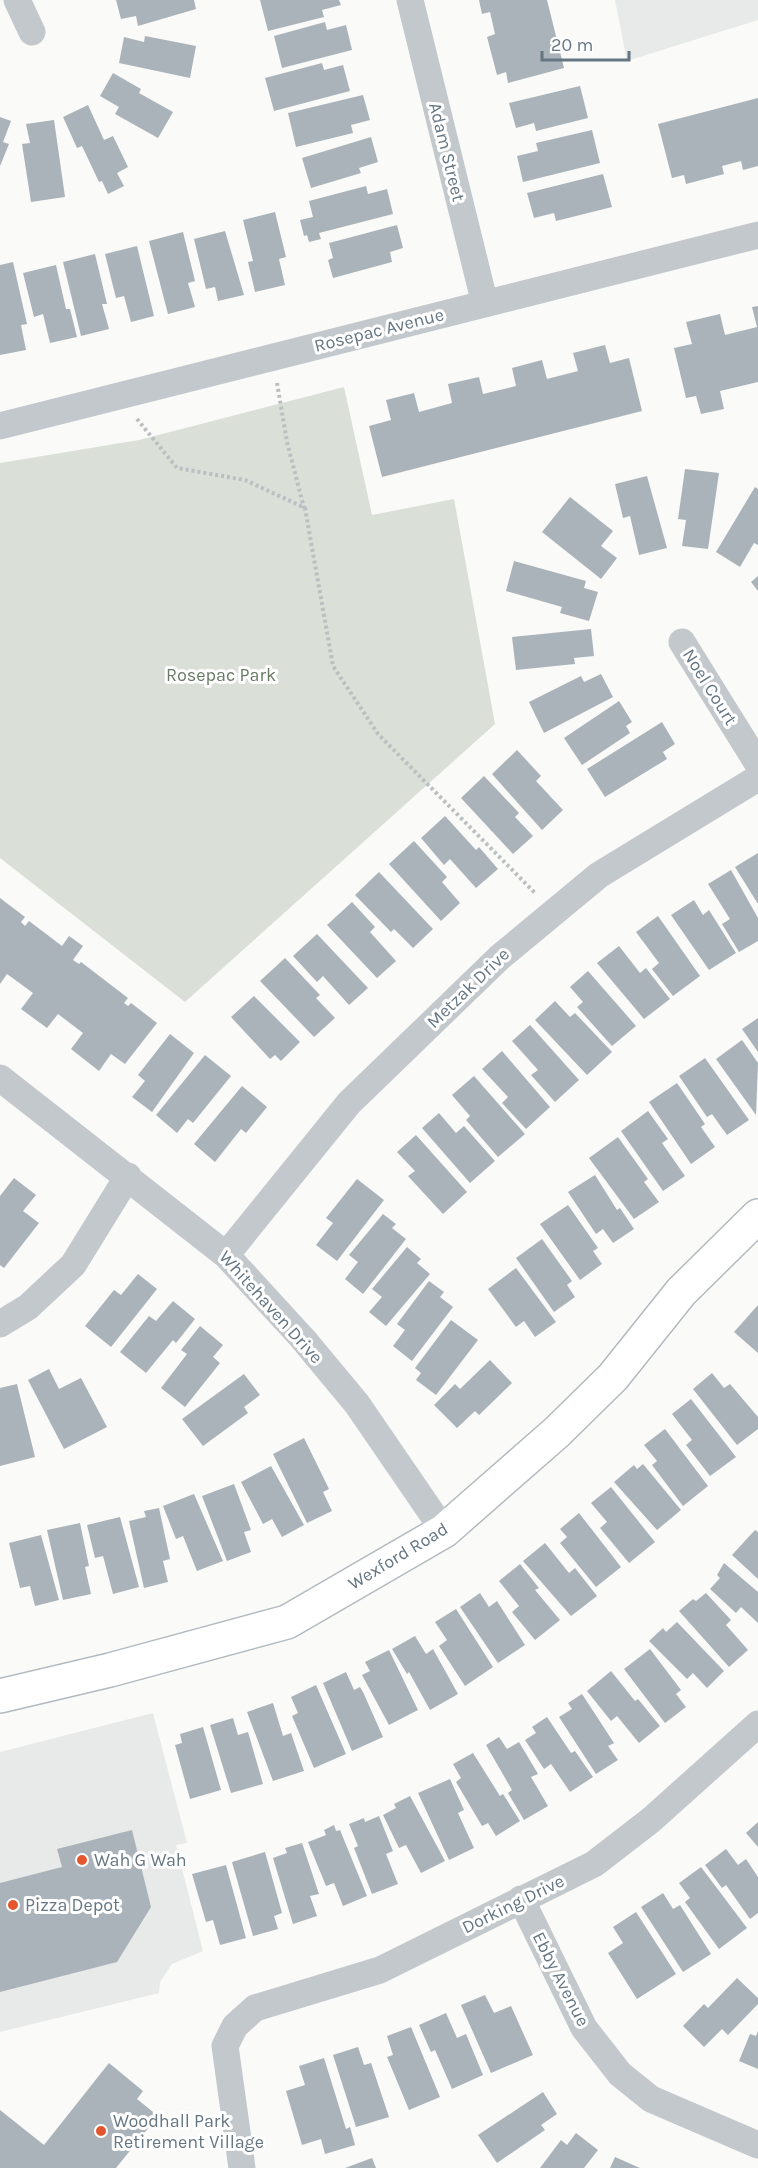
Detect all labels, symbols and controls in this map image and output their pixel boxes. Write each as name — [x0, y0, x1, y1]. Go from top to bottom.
scale bar — [542, 24, 629, 62]
text: 20 m — [551, 34, 593, 56]
street label: Adam Street — [424, 100, 470, 204]
street label: Rosepac Avenue — [312, 303, 446, 357]
street label: Noel Court — [678, 645, 742, 729]
park label: Rosepac Park — [166, 664, 276, 686]
street label: Metzak Drive — [422, 943, 514, 1033]
street label: Whitehaven Drive — [214, 1246, 328, 1368]
street label: Wexford Road — [344, 1518, 452, 1594]
place label: Wah G Wah — [94, 1849, 187, 1871]
marker: Wah G Wah — [75, 1853, 89, 1867]
street label: Dorking Drive — [458, 1870, 568, 1938]
place label: Pizza Depot — [25, 1894, 120, 1916]
marker: Pizza Depot — [6, 1898, 20, 1912]
street label: Ebby Avenue — [528, 1928, 594, 2030]
place label: Woodhall Park Retirement Village — [113, 2110, 264, 2153]
marker: Woodhall Park Retirement Village — [94, 2124, 108, 2138]

